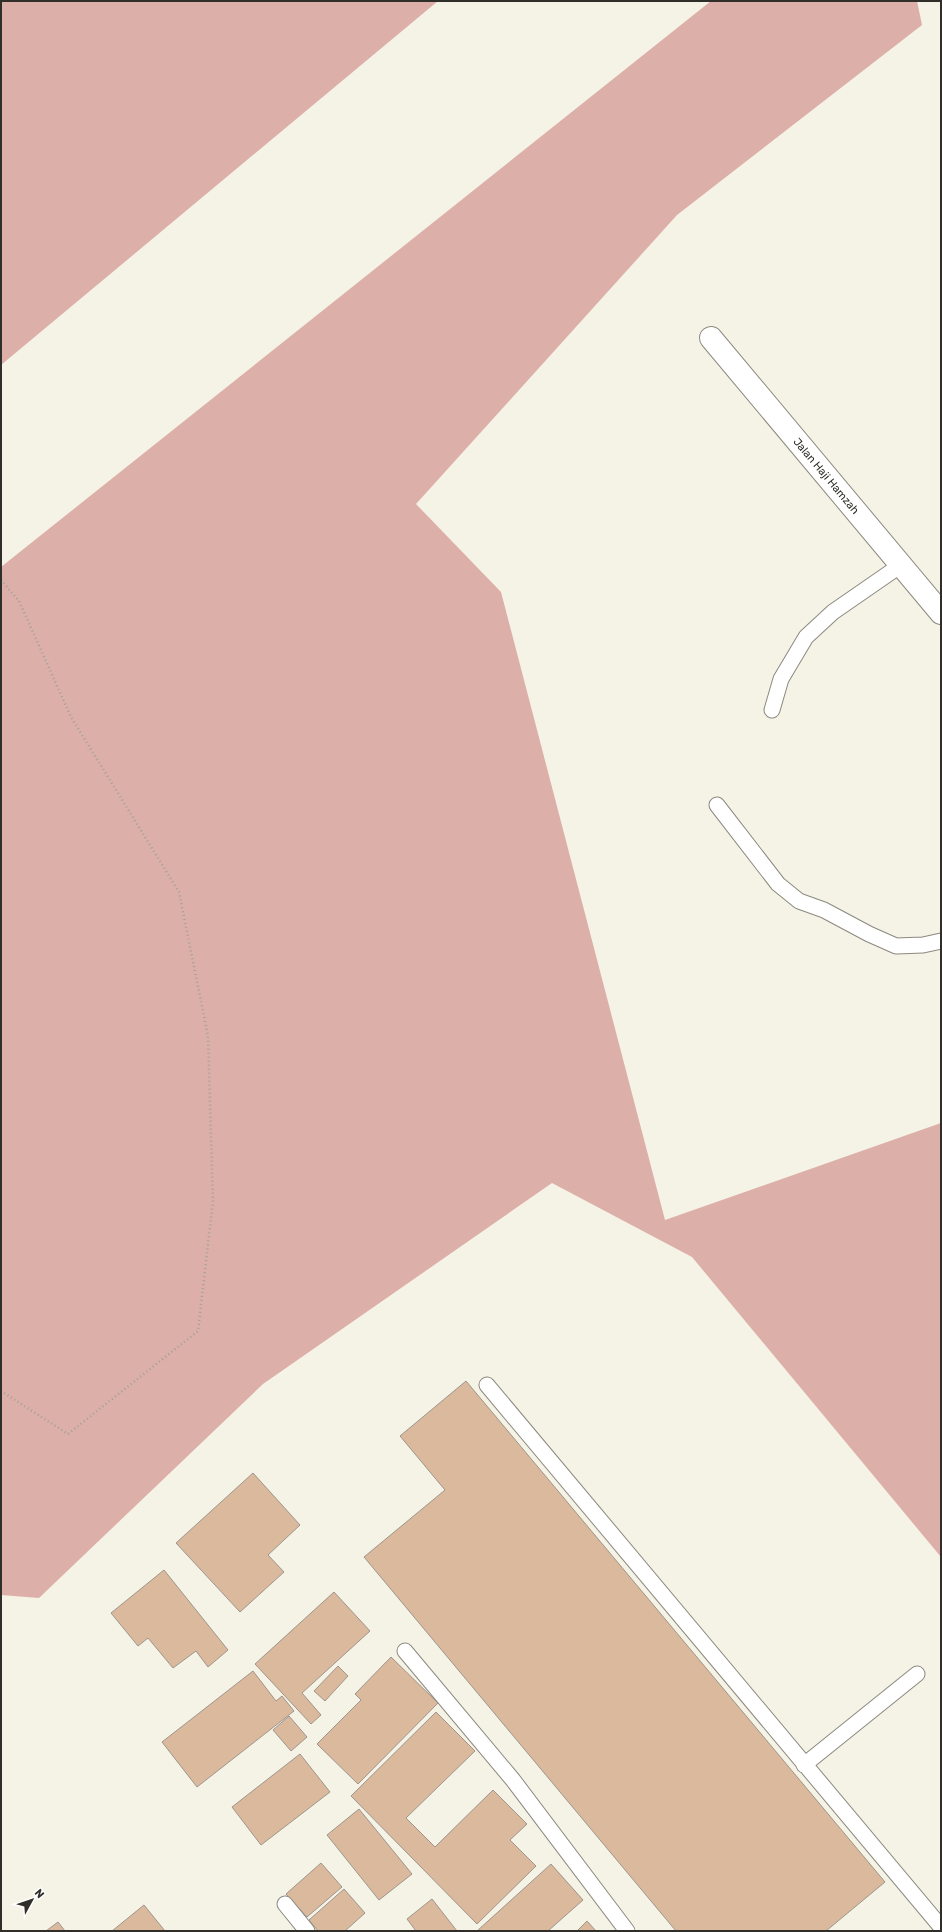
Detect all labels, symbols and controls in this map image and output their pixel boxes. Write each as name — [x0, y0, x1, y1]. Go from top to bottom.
street label: Jalan Haji Hamzah — [790, 435, 862, 517]
north arrow — [12, 1880, 52, 1920]
text: N — [32, 1887, 47, 1901]

